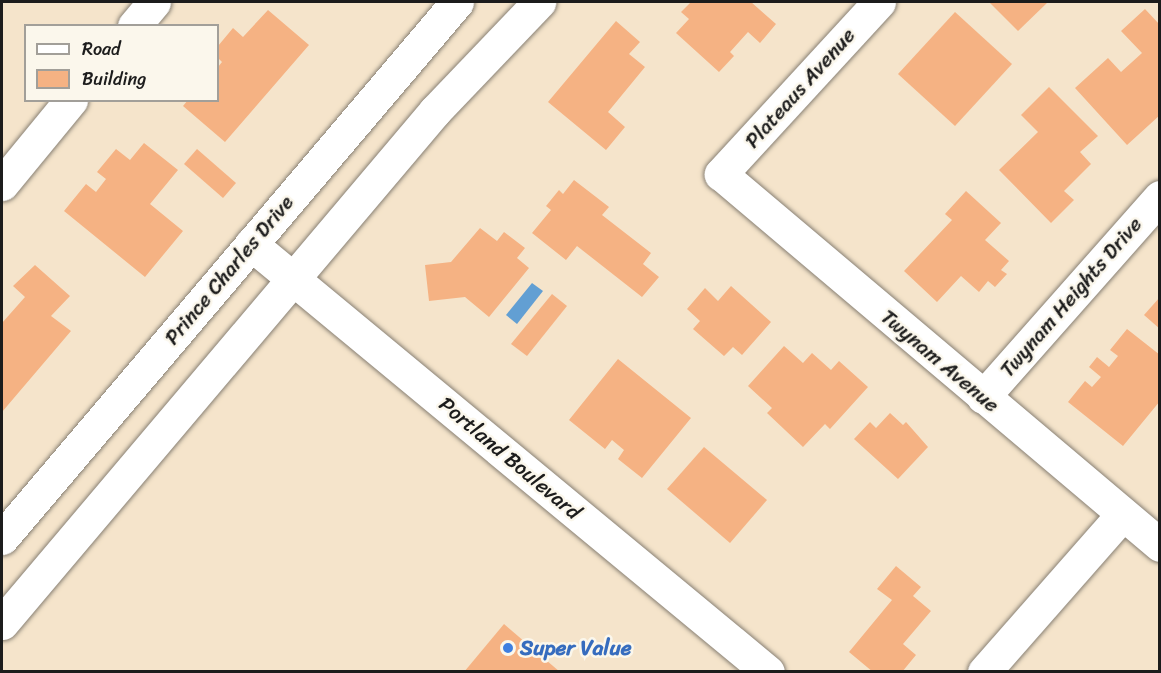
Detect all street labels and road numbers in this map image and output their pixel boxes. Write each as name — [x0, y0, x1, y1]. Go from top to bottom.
street label: Plateaus Avenue — [740, 23, 860, 153]
street label: Prince Charles Drive — [159, 190, 299, 350]
street label: Twynam Heights Drive — [995, 212, 1147, 382]
street label: Twynam Avenue — [876, 305, 1004, 417]
street label: Portland Boulevard — [434, 392, 586, 524]

